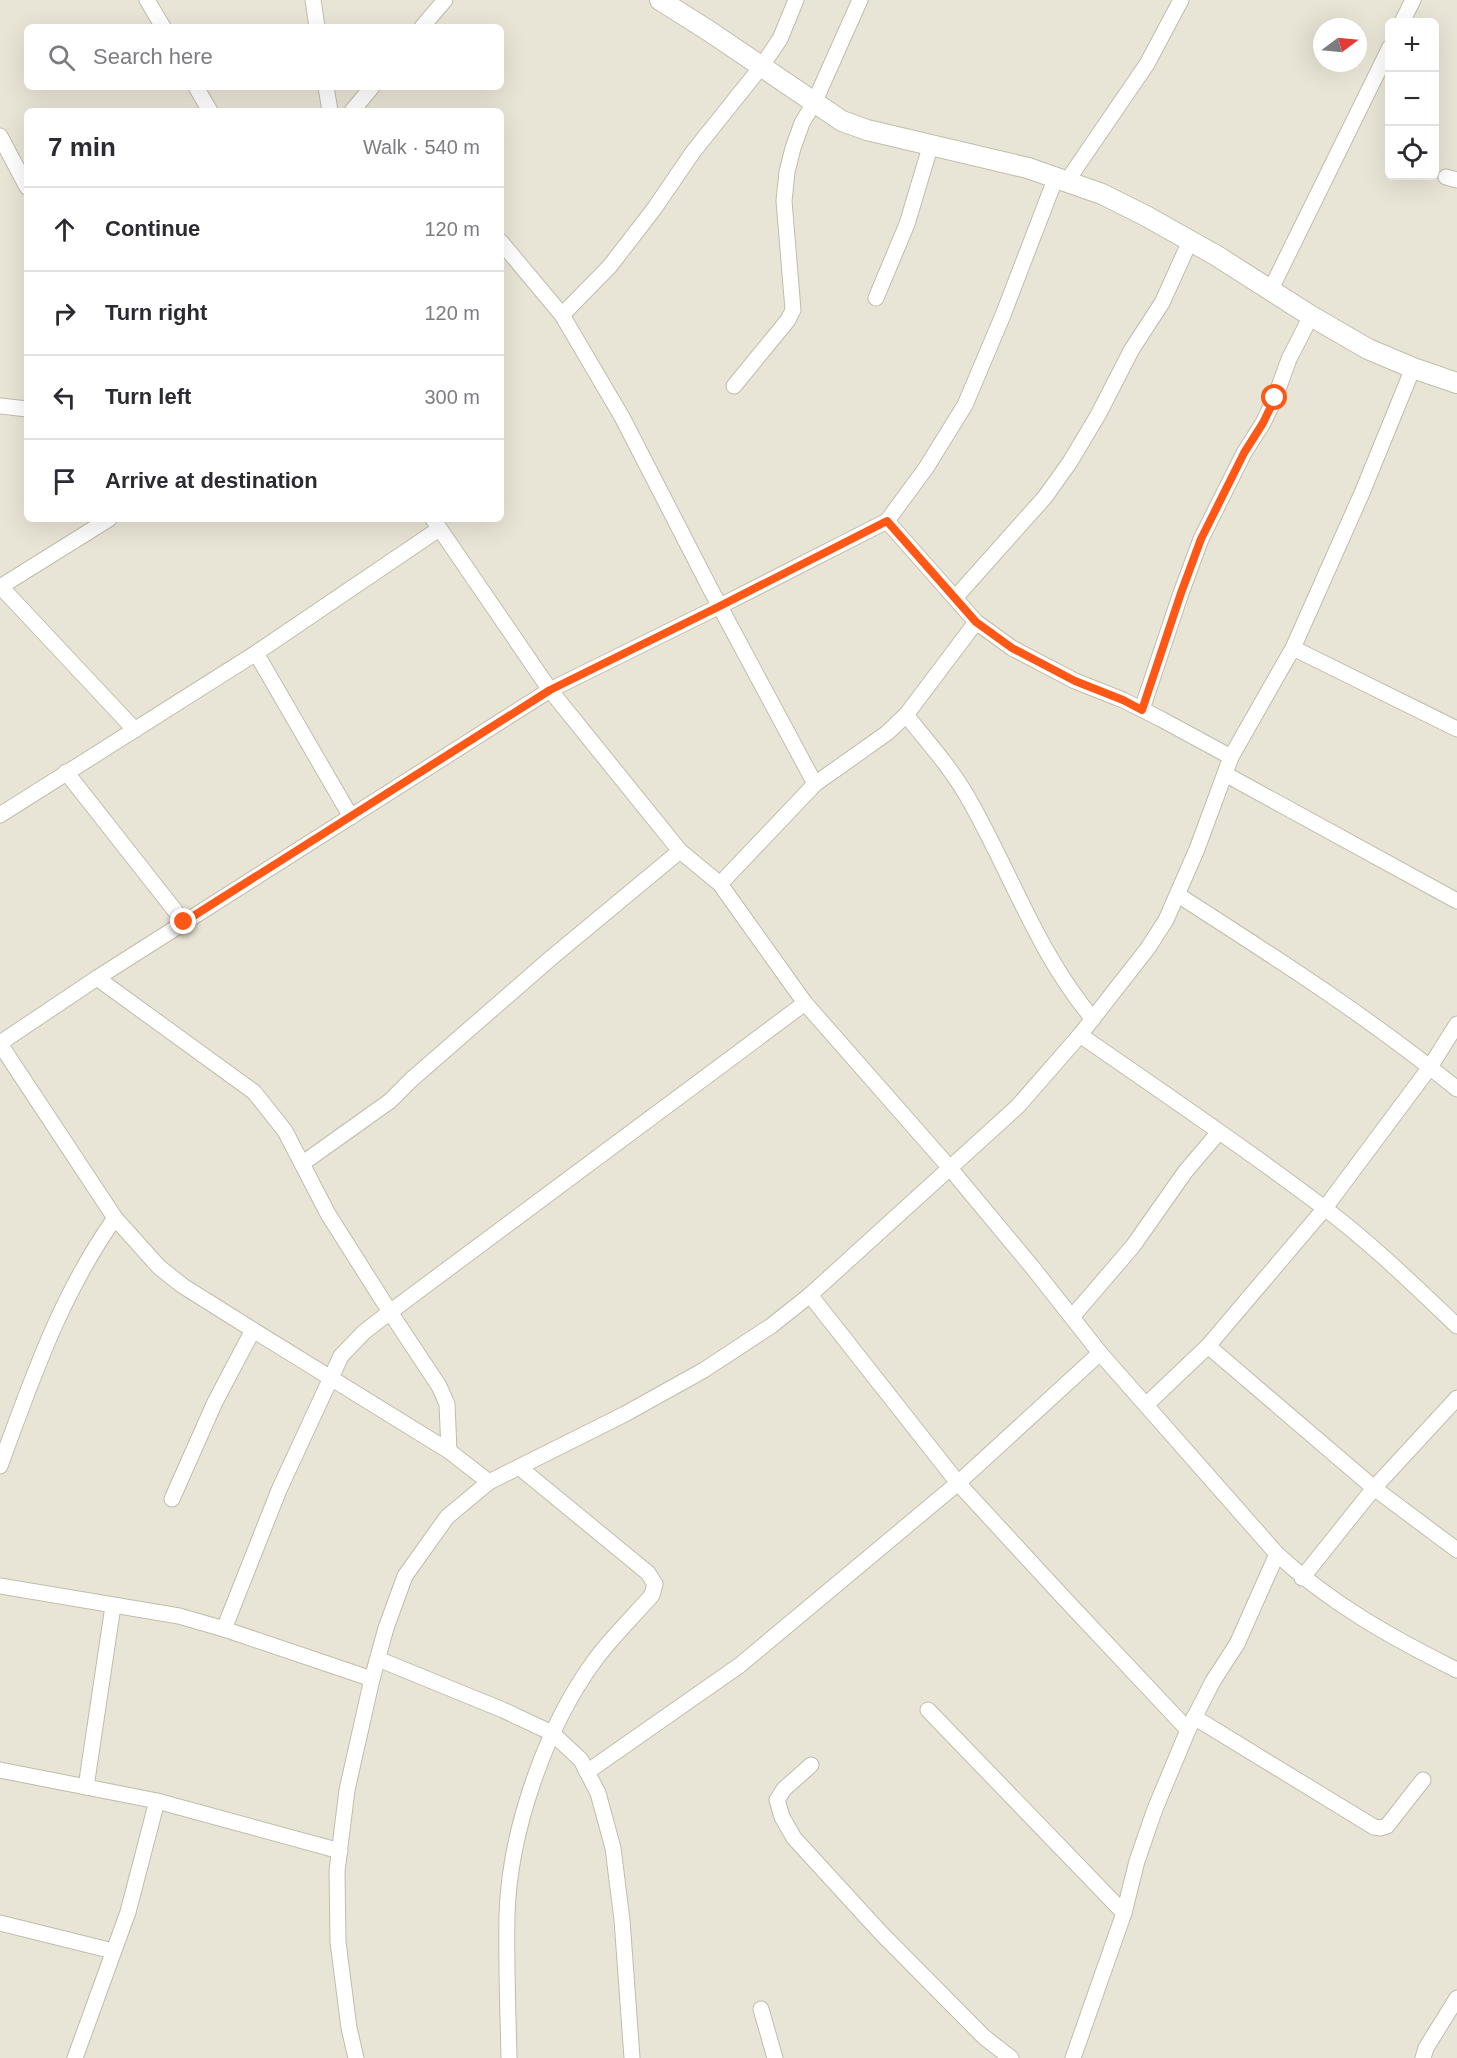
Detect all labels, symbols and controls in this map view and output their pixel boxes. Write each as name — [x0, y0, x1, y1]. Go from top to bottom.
north arrow — [1313, 18, 1367, 72]
map controls — [1385, 18, 1439, 180]
button: + — [1385, 18, 1439, 72]
search box — [24, 24, 504, 90]
icon: search — [45, 41, 78, 74]
text: Search here — [93, 44, 213, 69]
button: − — [1385, 72, 1439, 126]
button: locate — [1385, 126, 1439, 180]
text: 7 min — [48, 132, 116, 162]
text: Walk · 540 m — [363, 136, 480, 158]
icon: ahead — [48, 213, 81, 246]
text: Continue — [105, 216, 200, 241]
text: 120 m — [424, 218, 480, 240]
icon: right — [48, 297, 81, 330]
text: Turn right — [105, 300, 207, 325]
text: 120 m — [424, 302, 480, 324]
icon: left — [48, 381, 81, 414]
text: Turn left — [105, 384, 191, 409]
route start — [1261, 384, 1287, 410]
text: 300 m — [424, 386, 480, 408]
icon: arrive — [48, 465, 81, 498]
text: Arrive at destination — [105, 468, 318, 493]
route end — [170, 908, 196, 934]

